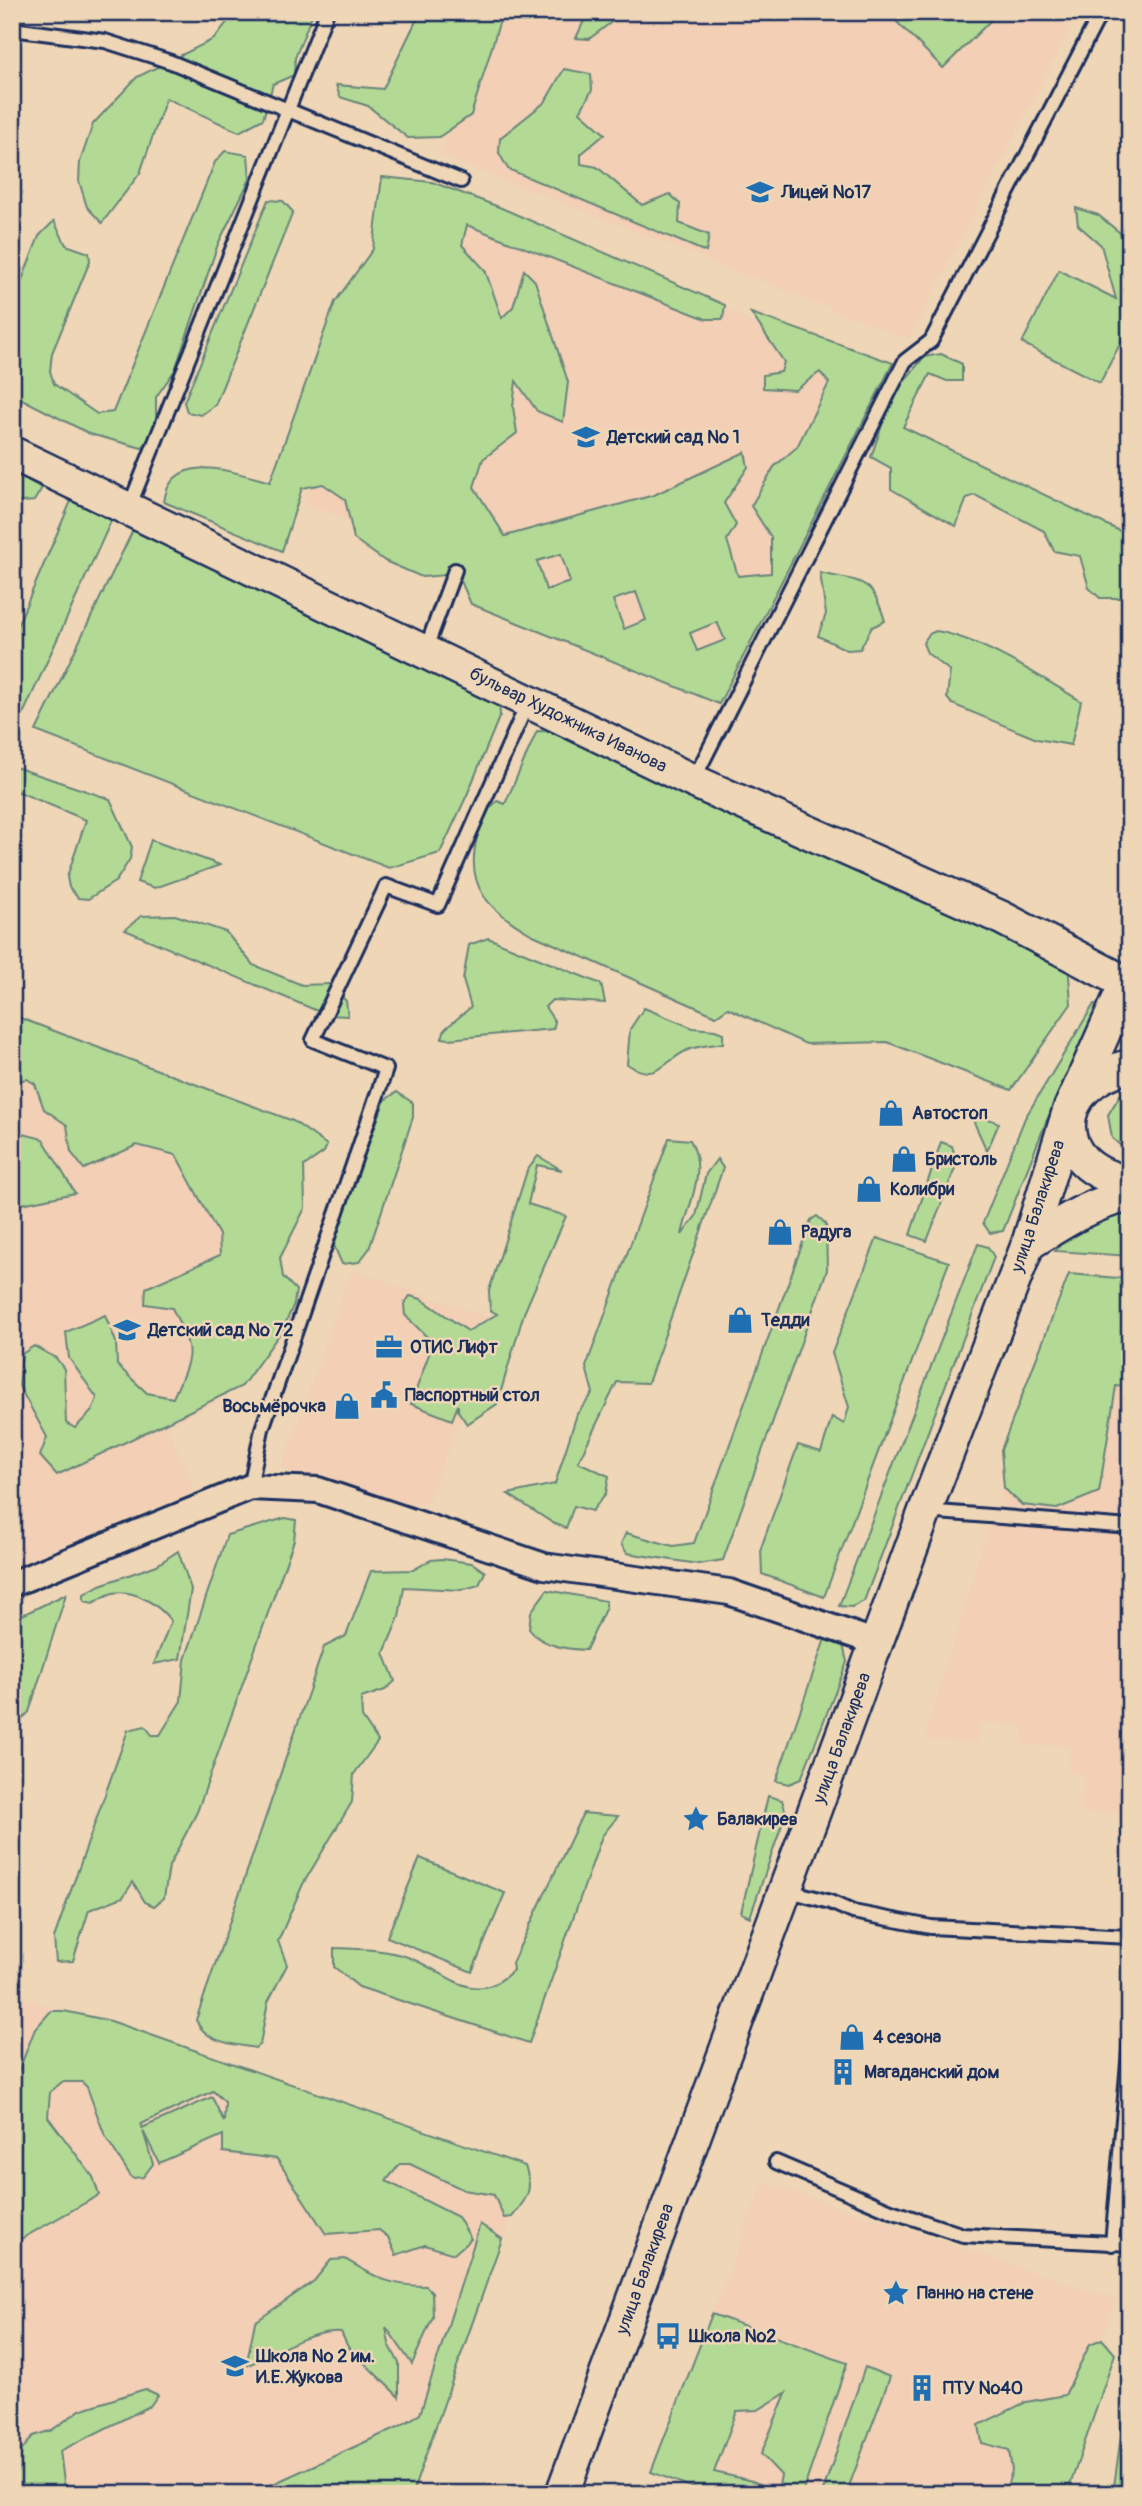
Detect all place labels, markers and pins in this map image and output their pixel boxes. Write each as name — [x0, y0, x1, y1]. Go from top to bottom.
school or university icon: Лицей №17 — [745, 177, 775, 207]
place label: Лицей №17 — [780, 181, 871, 204]
school or university icon: Детский сад № 1 — [571, 422, 601, 452]
place label: Детский сад № 1 — [606, 426, 740, 449]
shop icon: Автостоп — [876, 1098, 906, 1128]
place label: Автостоп — [912, 1102, 988, 1125]
shop icon: Бристоль — [889, 1144, 919, 1174]
place label: Бристоль — [925, 1148, 998, 1171]
shop icon: Колибри — [854, 1174, 884, 1204]
place label: Колибри — [890, 1178, 954, 1201]
shop icon: Радуга — [765, 1217, 795, 1247]
place label: Радуга — [801, 1221, 852, 1244]
shop icon: Тедди — [725, 1305, 755, 1335]
place label: Тедди — [760, 1309, 809, 1332]
school or university icon: Детский сад № 72 — [112, 1315, 142, 1345]
place label: Детский сад № 72 — [147, 1319, 293, 1342]
office icon: ОТИС Лифт — [374, 1332, 404, 1362]
place label: ОТИС Лифт — [410, 1336, 499, 1359]
public building icon: Паспортный стол — [369, 1380, 399, 1410]
place label: Паспортный стол — [405, 1384, 540, 1407]
shop icon: Восьмёрочка — [332, 1391, 362, 1421]
place label: Восьмёрочка — [222, 1395, 327, 1418]
place icon: Балакирев — [681, 1804, 711, 1834]
place label: Балакирев — [717, 1808, 798, 1831]
shop icon: 4 сезона — [837, 2022, 867, 2052]
place label: 4 сезона — [873, 2026, 942, 2049]
building icon: Магаданский дом — [828, 2057, 858, 2087]
place label: Магаданский дом — [864, 2061, 999, 2084]
place icon: Панно на стене — [881, 2278, 911, 2308]
place label: Панно на стене — [917, 2282, 1035, 2305]
bus stop icon: Школа №2 — [653, 2321, 683, 2351]
place label: Школа №2 — [688, 2325, 776, 2348]
place label: Школа № 2 им. И.Е. Жукова — [255, 2345, 375, 2389]
school or university icon: Школа № 2 им. И.Е. Жукова — [220, 2351, 250, 2381]
building icon: ПТУ №40 — [907, 2373, 937, 2403]
place label: ПТУ №40 — [943, 2377, 1023, 2400]

